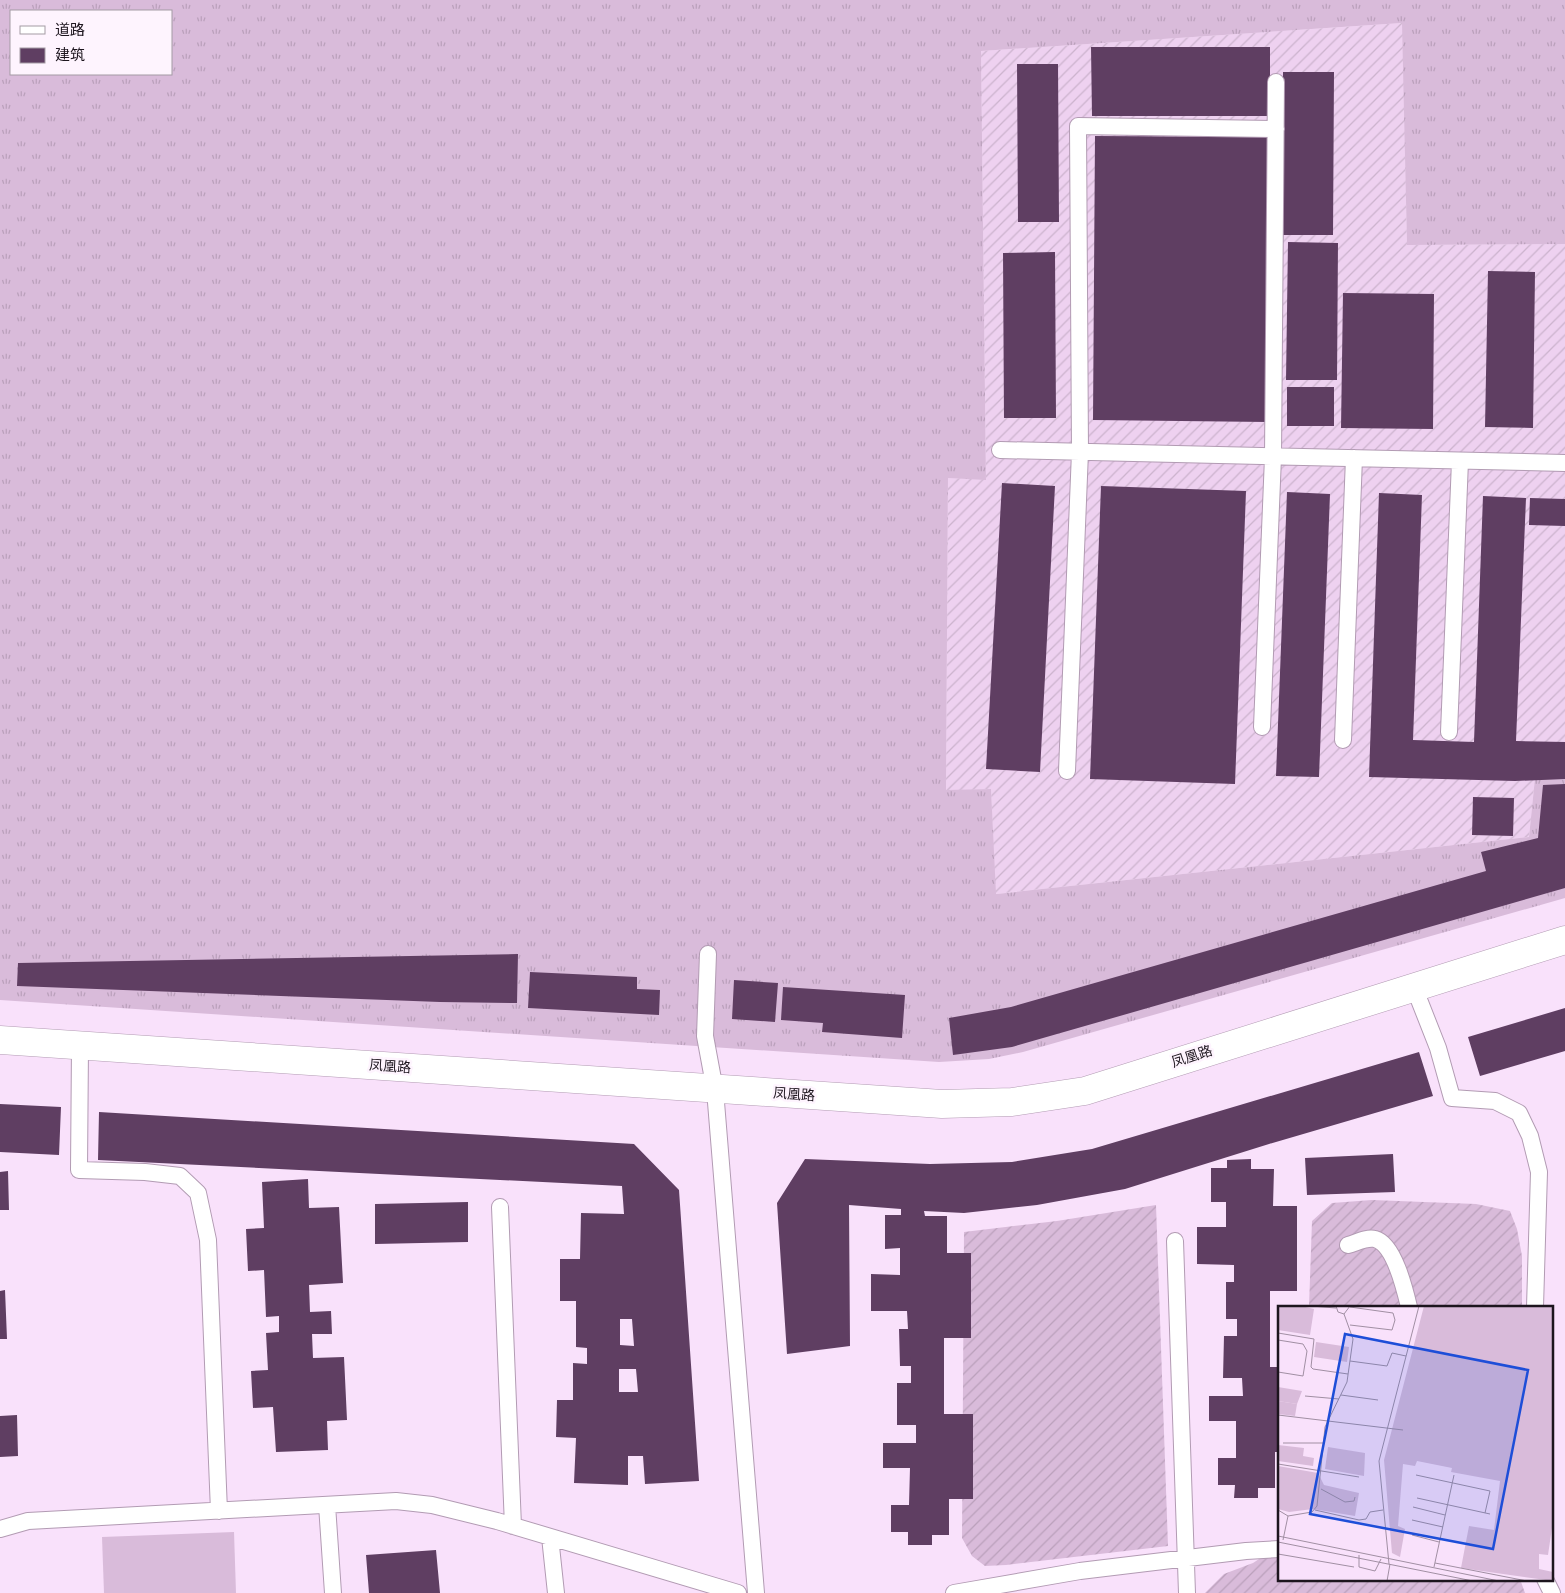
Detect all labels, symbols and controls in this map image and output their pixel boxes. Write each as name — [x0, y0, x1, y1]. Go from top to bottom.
legend — [10, 10, 172, 75]
text: 道路 — [55, 22, 85, 38]
text: 建筑 — [55, 47, 85, 63]
street label: 凤凰路 — [1170, 1043, 1214, 1070]
street label: 凤凰路 — [369, 1058, 412, 1075]
street label: 凤凰路 — [773, 1086, 816, 1103]
inset map — [1278, 1306, 1552, 1580]

